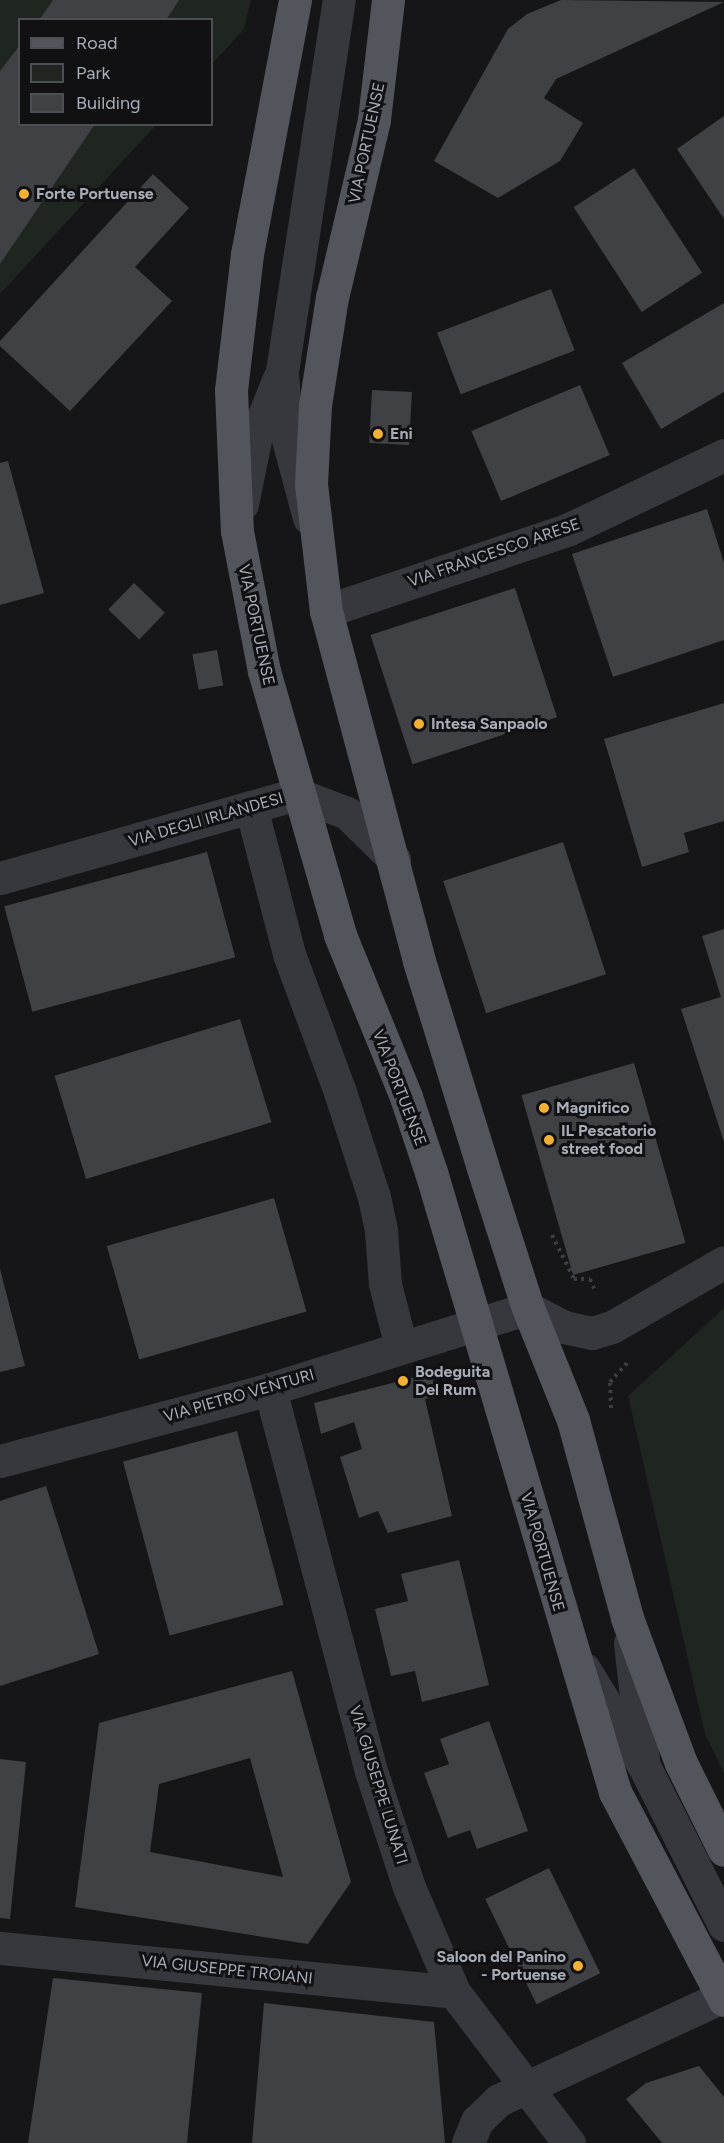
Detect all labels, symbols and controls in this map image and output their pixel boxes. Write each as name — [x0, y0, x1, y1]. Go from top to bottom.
legend — [18, 18, 213, 126]
text: Road — [76, 32, 117, 54]
text: Park — [76, 62, 110, 84]
street label: VIA PORTUENSE — [345, 81, 389, 205]
text: Building — [76, 92, 141, 114]
place label: Forte Portuense — [36, 184, 154, 204]
marker: Forte Portuense — [17, 187, 31, 201]
place label: Eni — [390, 424, 413, 444]
marker: Eni — [371, 427, 385, 441]
street label: VIA FRANCESCO ARESE — [406, 515, 582, 591]
street label: VIA PORTUENSE — [234, 563, 278, 687]
place label: Intesa Sanpaolo — [431, 714, 548, 734]
marker: Intesa Sanpaolo — [412, 717, 426, 731]
street label: VIA DEGLI IRLANDESI — [126, 789, 286, 851]
street label: VIA PORTUENSE — [368, 1027, 430, 1149]
place label: Magnifico — [556, 1098, 630, 1118]
marker: Magnifico — [537, 1101, 551, 1115]
place label: IL Pescatorio street food — [561, 1121, 656, 1159]
marker: IL Pescatorio street food — [542, 1133, 556, 1147]
place label: Bodeguita Del Rum — [415, 1362, 490, 1400]
street label: VIA PIETRO VENTURI — [161, 1365, 317, 1427]
marker: Bodeguita Del Rum — [396, 1374, 410, 1388]
street label: VIA PORTUENSE — [516, 1490, 568, 1614]
street label: VIA GIUSEPPE LUNATI — [345, 1703, 411, 1867]
place label: Saloon del Panino - Portuense — [437, 1947, 566, 1985]
street label: VIA GIUSEPPE TROIANI — [140, 1951, 314, 1989]
marker: Saloon del Panino - Portuense — [571, 1959, 585, 1973]

